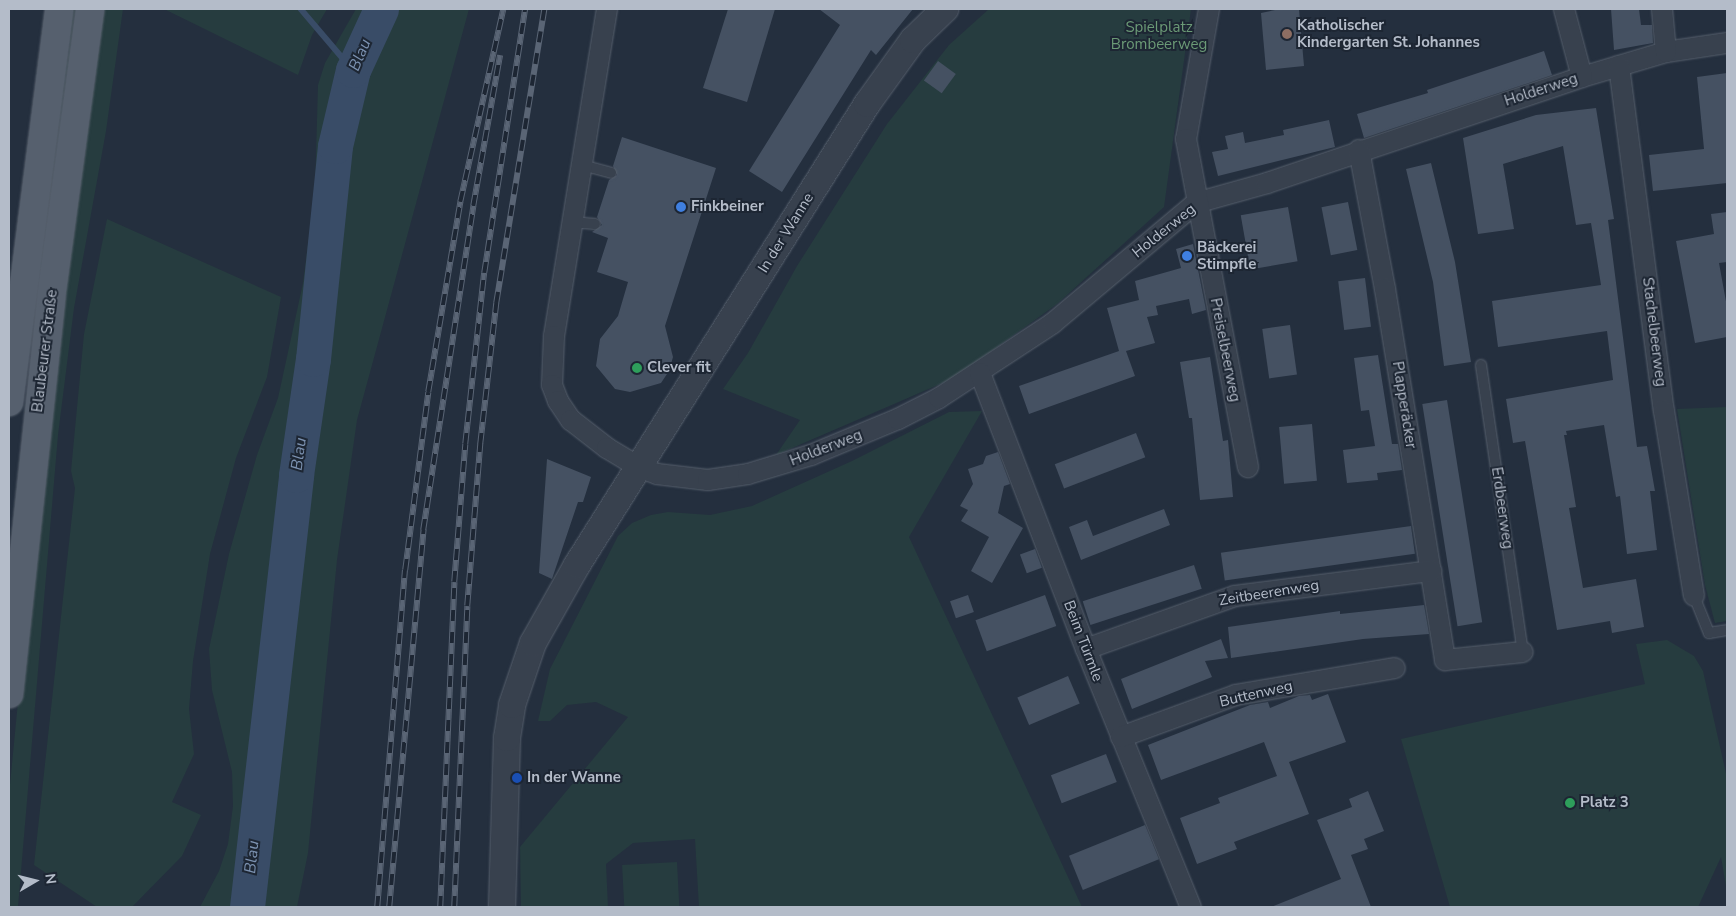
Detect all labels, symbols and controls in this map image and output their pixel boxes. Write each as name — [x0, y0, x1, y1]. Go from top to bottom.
place label: Katholischer Kindergarten St. Johannes — [1297, 16, 1480, 51]
park label: Spielplatz Brombeerweg — [1111, 18, 1207, 53]
marker: Katholischer Kindergarten St. Johannes — [1281, 28, 1293, 40]
water label: Blau — [345, 36, 375, 74]
street label: Holderweg — [1502, 70, 1580, 110]
street label: In der Wanne — [754, 190, 818, 276]
place label: Finkbeiner — [691, 198, 764, 216]
street label: Holderweg — [1129, 200, 1199, 262]
marker: Finkbeiner — [675, 201, 687, 213]
place label: Bäckerei Stimpfle — [1197, 238, 1256, 273]
marker: Bäckerei Stimpfle — [1181, 250, 1193, 262]
street label: Stachelbeerweg — [1638, 276, 1670, 388]
street label: Blaubeurer Straße — [29, 289, 61, 413]
street label: Preiselbeerweg — [1206, 296, 1244, 404]
place label: Clever fit — [647, 359, 711, 377]
street label: Plapperäcker — [1388, 360, 1420, 450]
marker: Clever fit — [631, 362, 643, 374]
street label: Holderweg — [787, 426, 865, 470]
water label: Blau — [287, 436, 311, 472]
street label: Erdbeerweg — [1487, 466, 1517, 550]
street label: Zeitbeerenweg — [1218, 576, 1320, 610]
street label: Beim Türmle — [1059, 598, 1107, 684]
street label: Buttenweg — [1218, 677, 1294, 711]
place label: In der Wanne — [527, 769, 621, 787]
marker: In der Wanne — [511, 772, 523, 784]
place label: Platz 3 — [1580, 794, 1629, 812]
marker: Platz 3 — [1564, 797, 1576, 809]
water label: Blau — [241, 840, 263, 874]
north arrow — [10, 856, 60, 906]
text: N — [40, 872, 60, 885]

